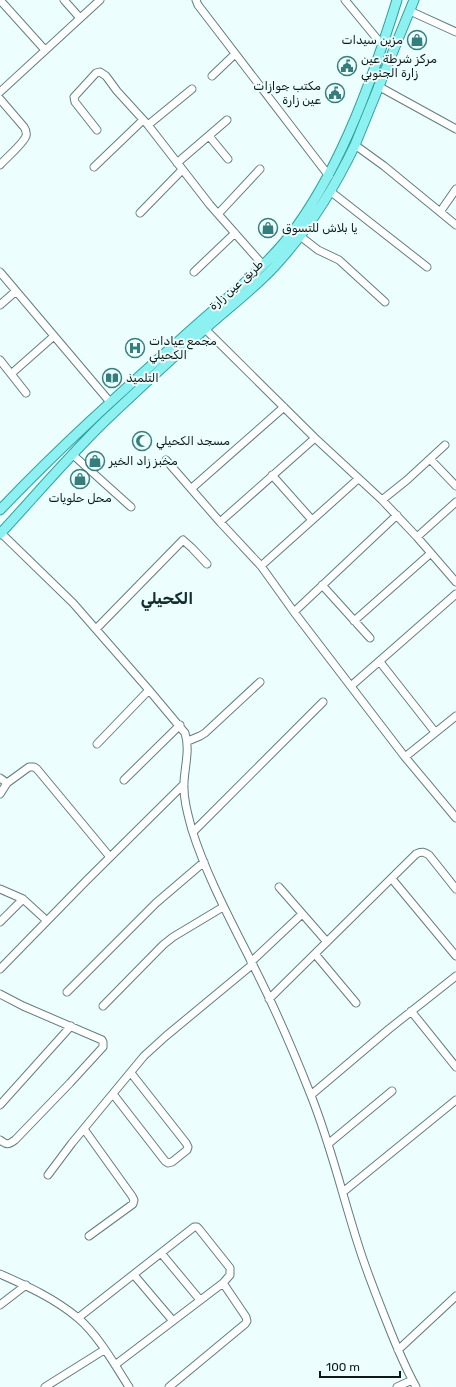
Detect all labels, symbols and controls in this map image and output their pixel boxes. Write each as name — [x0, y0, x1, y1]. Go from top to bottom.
shop icon: مزين سيدات — [406, 29, 428, 51]
place label: مزين سيدات — [341, 33, 403, 48]
place label: مركز شرطة عين زارة الجنوبي — [361, 52, 437, 82]
public building icon: مركز شرطة عين زارة الجنوبي — [336, 55, 358, 77]
place label: مكتب جوازات عين زارة — [253, 79, 322, 108]
public building icon: مكتب جوازات عين زارة — [324, 82, 346, 104]
shop icon: يا بلاش للتسوق — [257, 217, 279, 239]
place label: يا بلاش للتسوق — [282, 221, 357, 236]
street label: طريق عين زارة — [206, 257, 267, 314]
place label: مجمع عيادات الكحيلي — [149, 334, 217, 364]
hospital icon: مجمع عيادات الكحيلي — [124, 337, 146, 359]
library icon: التلميذ — [101, 367, 123, 389]
place label: التلميذ — [126, 371, 159, 385]
mosque icon: مسجد الكحيلي — [131, 430, 153, 452]
place label: مسجد الكحيلي — [156, 434, 230, 450]
shop icon: مخبز زاد الخير — [84, 450, 106, 472]
place label: مخبز زاد الخير — [108, 454, 178, 469]
shop icon: محل حلويات — [69, 468, 91, 490]
place label: محل حلويات — [48, 491, 112, 506]
district label: الكحيلي — [141, 589, 193, 611]
scale bar — [320, 1353, 400, 1379]
text: 100 m — [326, 1360, 360, 1374]

